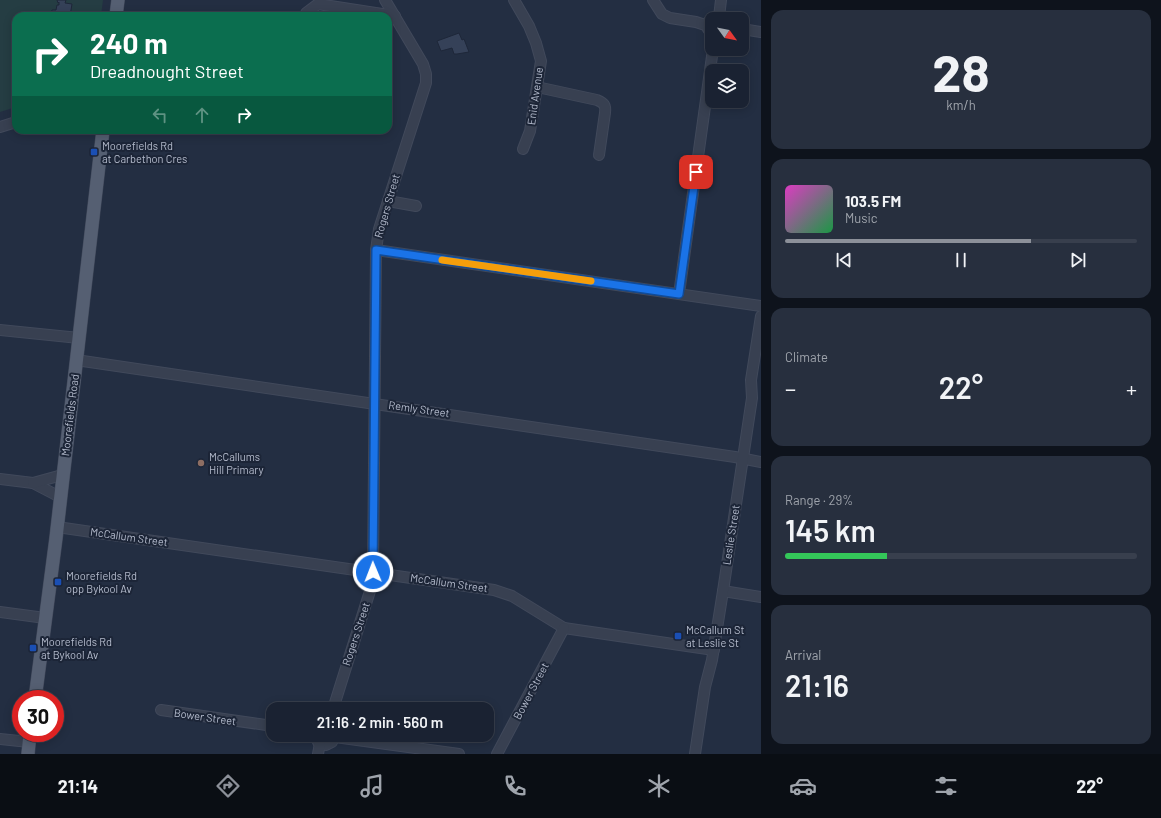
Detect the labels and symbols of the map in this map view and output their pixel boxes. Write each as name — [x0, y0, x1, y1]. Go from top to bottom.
north arrow — [705, 12, 749, 56]
street label: Enid Avenue — [524, 66, 545, 126]
place label: Moorefields Rd at Carbethon Cres — [102, 139, 187, 165]
marker: Moorefields Rd at Carbethon Cres — [89, 147, 99, 157]
pin — [679, 155, 713, 189]
street label: Rogers Street — [371, 172, 402, 239]
street label: Moorefields Road — [58, 373, 81, 457]
street label: Remly Street — [388, 398, 450, 419]
place label: McCallums Hill Primary — [209, 450, 264, 476]
marker: McCallums Hill Primary — [196, 458, 206, 468]
street label: Leslie Street — [719, 504, 742, 566]
street label: McCallum Street — [89, 525, 169, 548]
position arrow — [352, 551, 394, 593]
place label: Moorefields Rd opp Bykool Av — [66, 569, 137, 595]
street label: McCallum Street — [409, 571, 489, 594]
marker: Moorefields Rd opp Bykool Av — [53, 577, 63, 587]
street label: Rogers Street — [339, 600, 372, 667]
place label: McCallum St at Leslie St — [686, 623, 745, 649]
marker: McCallum St at Leslie St — [673, 631, 683, 641]
place label: Moorefields Rd at Bykool Av — [41, 635, 112, 661]
marker: Moorefields Rd at Bykool Av — [28, 643, 38, 653]
street label: Bower Street — [510, 660, 551, 721]
speed limit sign: 30 — [12, 690, 64, 742]
street label: Bower Street — [173, 706, 237, 727]

